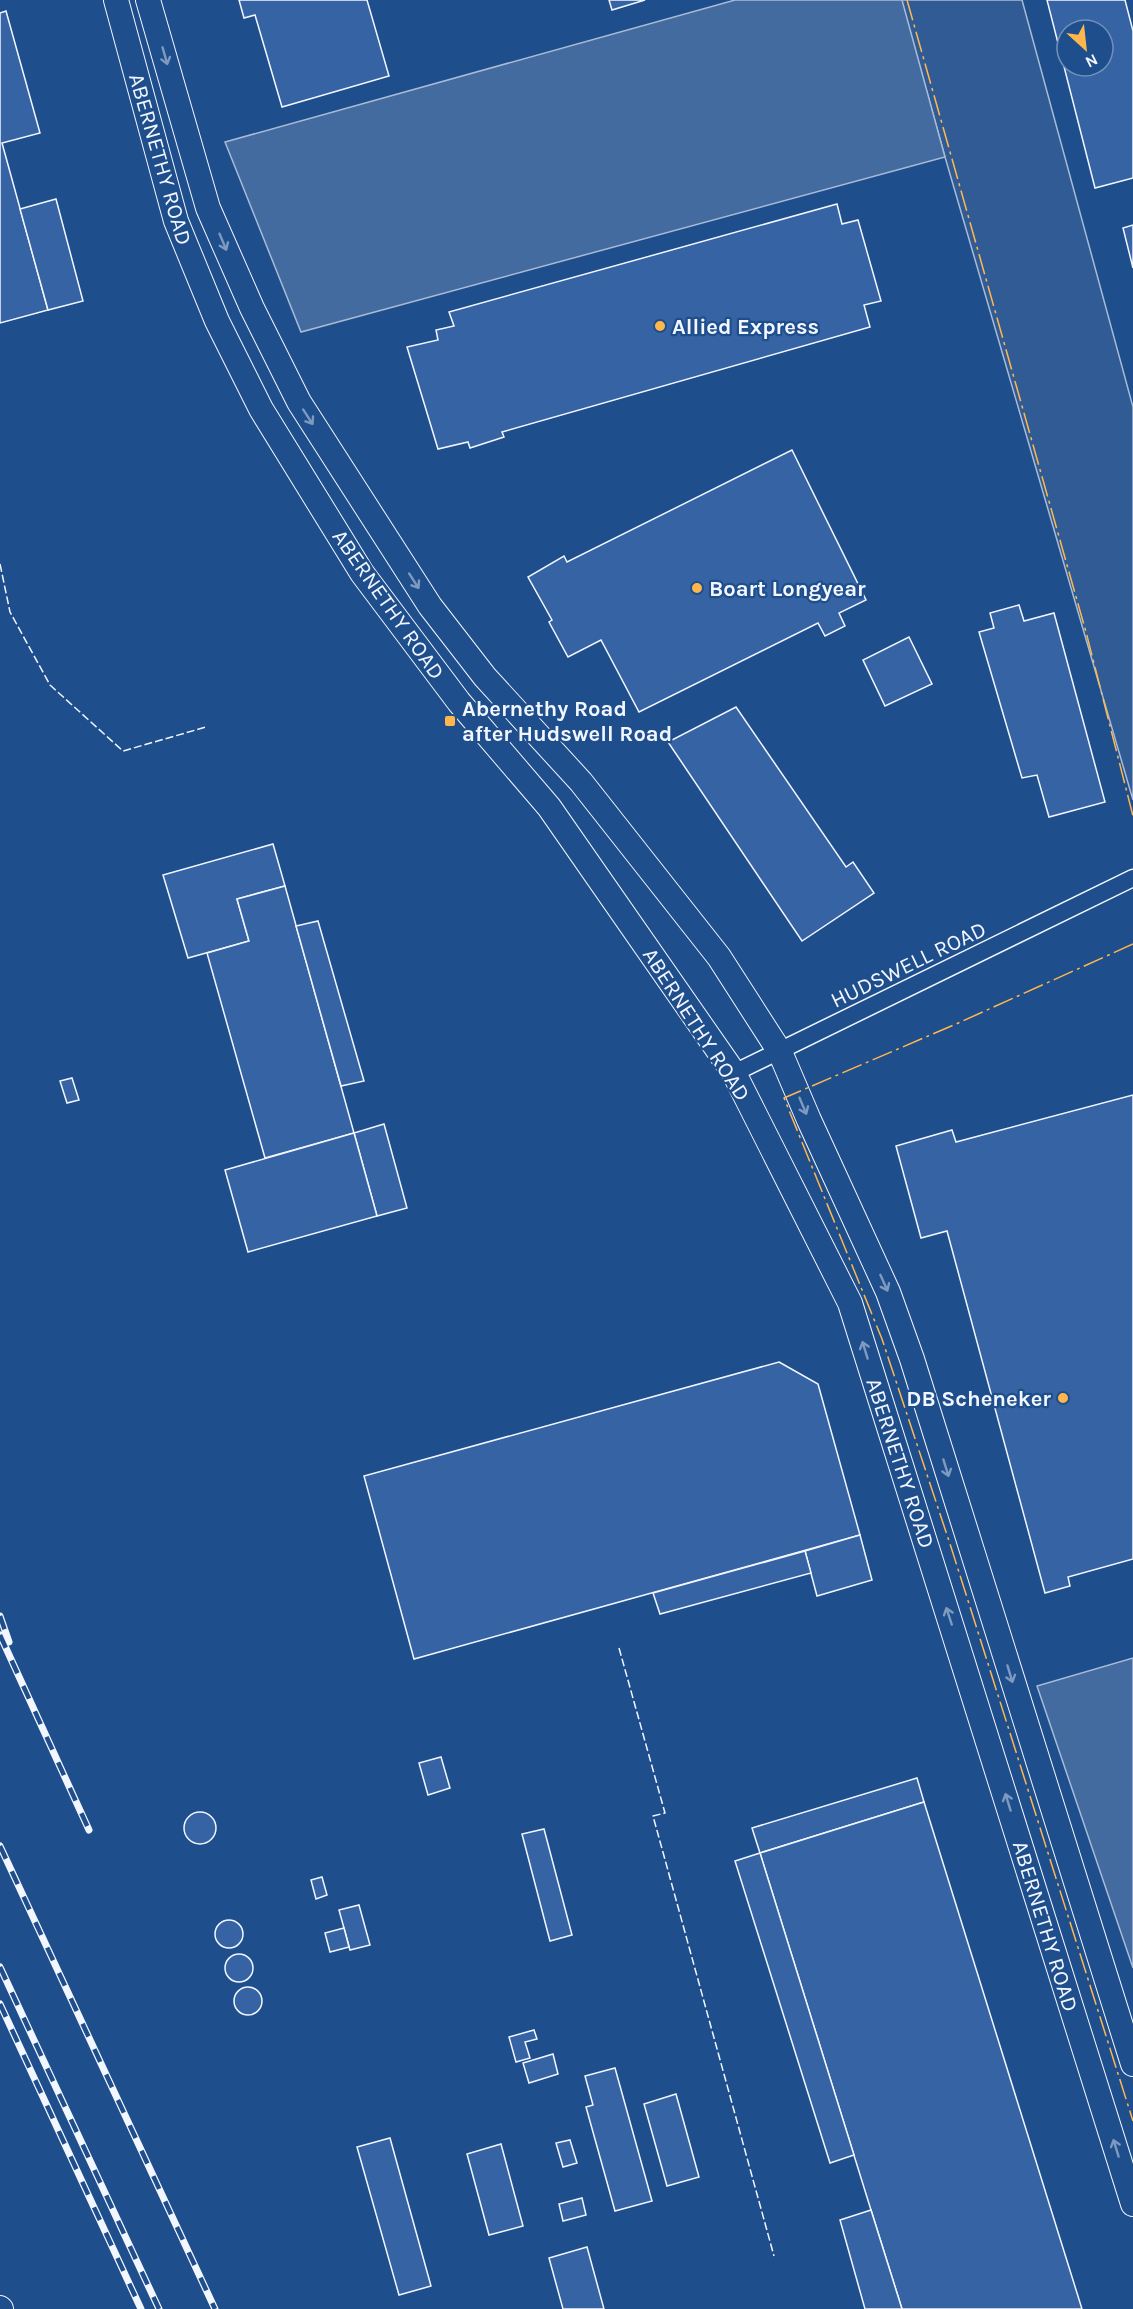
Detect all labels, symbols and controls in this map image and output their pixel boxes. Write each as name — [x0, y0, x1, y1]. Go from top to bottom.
north arrow — [1055, 18, 1115, 78]
one-way arrow — [160, 46, 171, 65]
text: N — [1082, 50, 1101, 72]
street label: ABERNETHY ROAD — [123, 70, 197, 248]
one-way arrow — [218, 232, 229, 251]
place label: Allied Express — [672, 314, 819, 340]
marker: Allied Express — [653, 319, 667, 333]
one-way arrow — [303, 408, 315, 425]
street label: ABERNETHY ROAD — [327, 524, 450, 685]
one-way arrow — [408, 572, 420, 589]
place label: Boart Longyear — [709, 576, 866, 602]
marker: Boart Longyear — [690, 581, 704, 595]
place label: Abernethy Road after Hudswell Road — [462, 696, 672, 747]
marker: Abernethy Road after Hudswell Road — [443, 714, 457, 728]
street label: HUDSWELL ROAD — [827, 916, 990, 1014]
street label: ABERNETHY ROAD — [637, 943, 755, 1106]
one-way arrow — [798, 1097, 809, 1115]
one-way arrow — [879, 1273, 891, 1291]
one-way arrow — [859, 1341, 870, 1360]
street label: ABERNETHY ROAD — [860, 1375, 940, 1552]
place label: DB Scheneker — [906, 1386, 1051, 1412]
marker: DB Scheneker — [1056, 1391, 1070, 1405]
one-way arrow — [941, 1458, 952, 1477]
one-way arrow — [943, 1607, 954, 1626]
one-way arrow — [1006, 1664, 1017, 1683]
one-way arrow — [1001, 1793, 1012, 1812]
street label: ABERNETHY ROAD — [1007, 1838, 1083, 2015]
one-way arrow — [1109, 2139, 1120, 2158]

